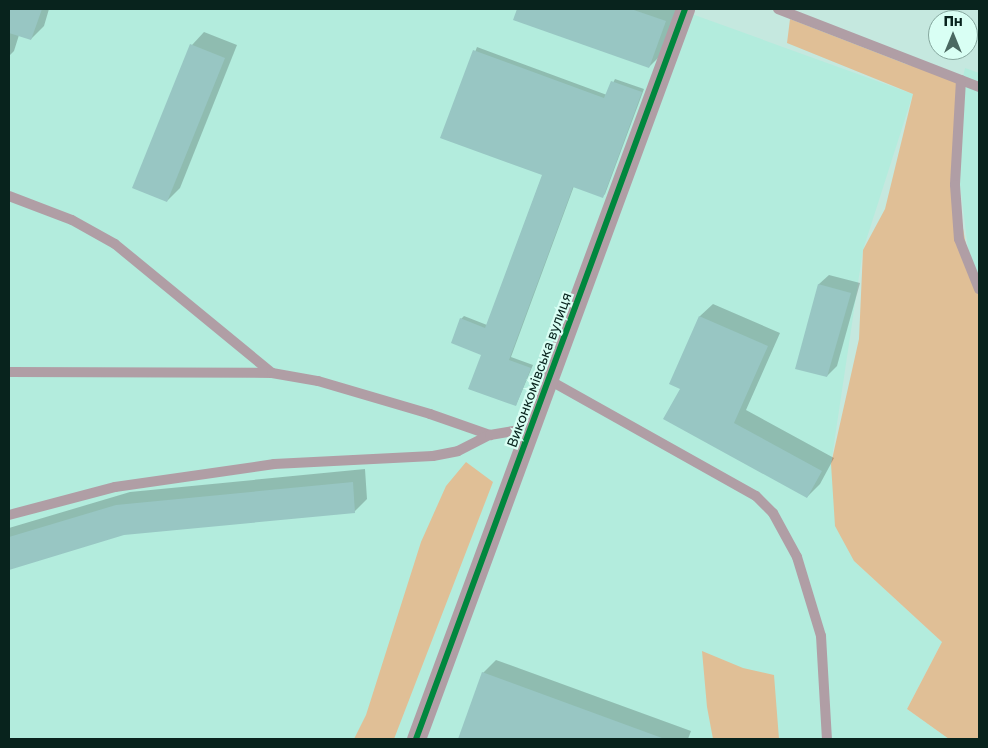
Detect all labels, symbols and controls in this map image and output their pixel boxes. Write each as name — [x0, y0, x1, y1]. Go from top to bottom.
north arrow — [928, 10, 978, 60]
text: Пн — [943, 12, 963, 29]
street label: Виконкомівська вулиця — [503, 290, 575, 450]

